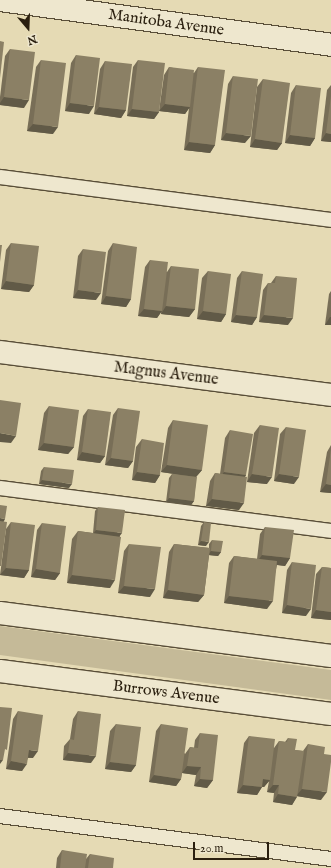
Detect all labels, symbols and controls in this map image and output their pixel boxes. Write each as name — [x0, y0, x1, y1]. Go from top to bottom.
street label: Manitoba Avenue — [107, 5, 225, 41]
north arrow — [8, 8, 48, 48]
text: N — [25, 31, 39, 48]
street label: Magnus Avenue — [113, 358, 219, 390]
street label: Burrows Avenue — [111, 677, 221, 709]
scale bar — [195, 834, 271, 860]
text: 20 m — [200, 841, 223, 856]

